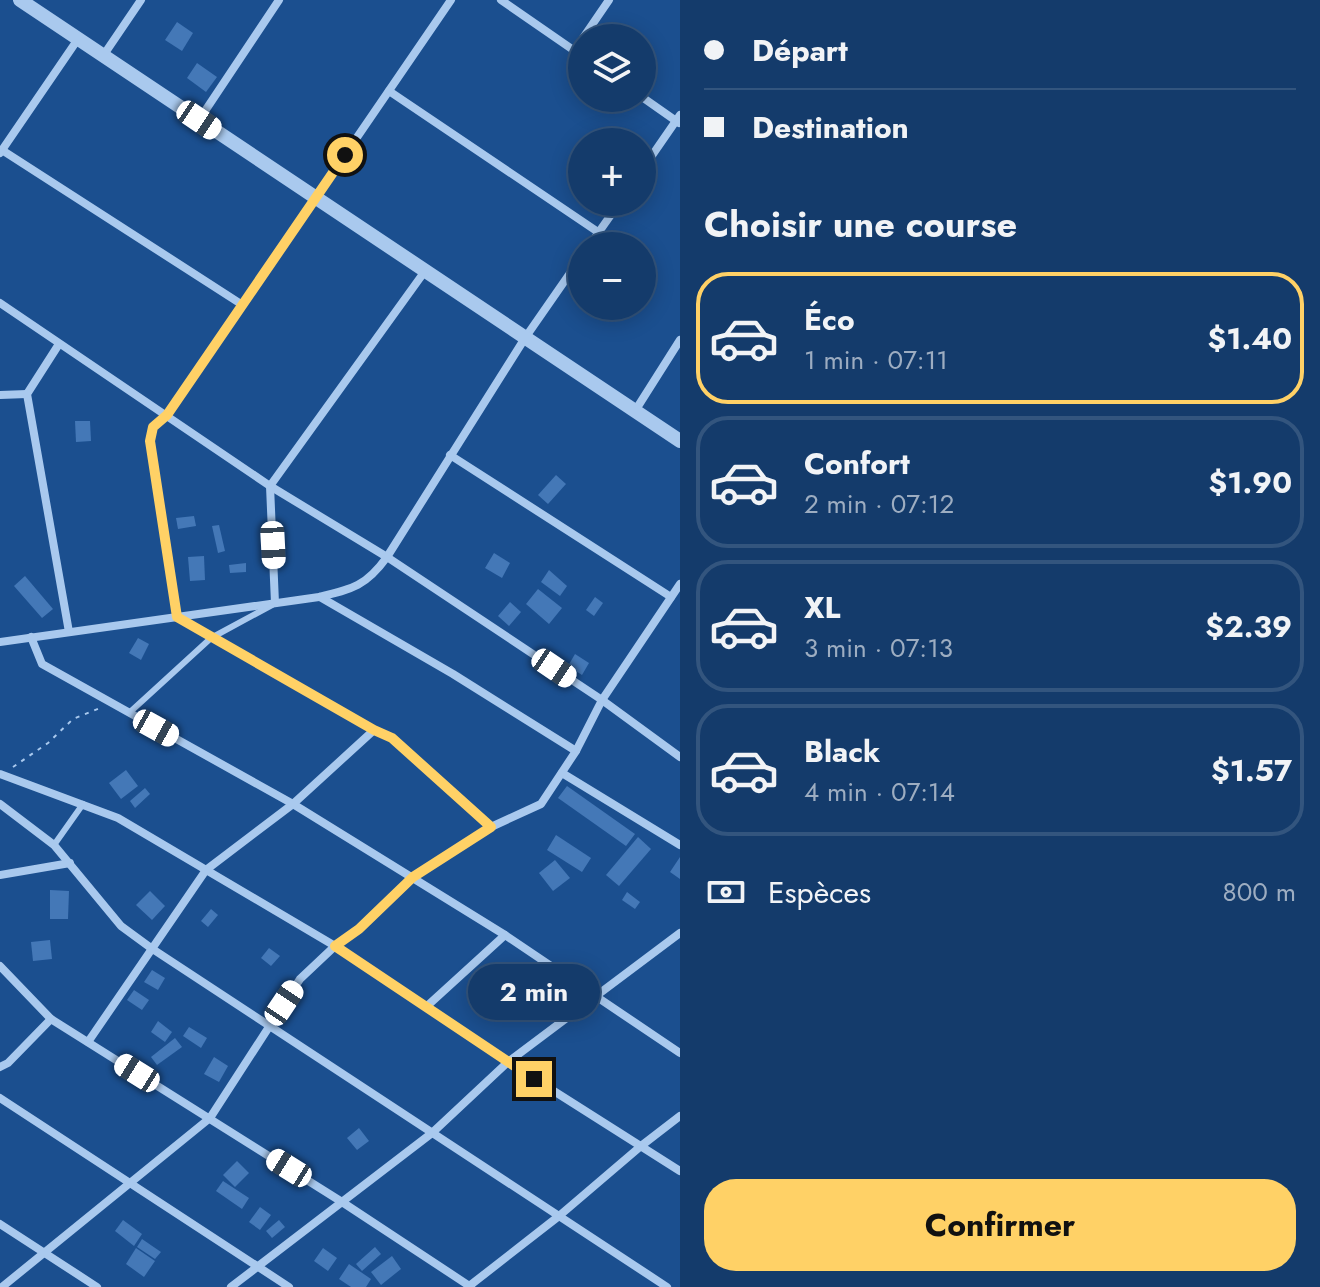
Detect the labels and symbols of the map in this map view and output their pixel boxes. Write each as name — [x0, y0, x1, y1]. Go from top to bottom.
car — [172, 97, 226, 143]
route start — [327, 137, 363, 173]
car — [260, 520, 286, 570]
car — [527, 645, 581, 691]
car — [129, 706, 183, 750]
callout: 2 min — [468, 963, 600, 1019]
car — [261, 976, 307, 1030]
car — [110, 1050, 164, 1096]
route end — [516, 1061, 552, 1097]
car — [262, 1145, 316, 1191]

